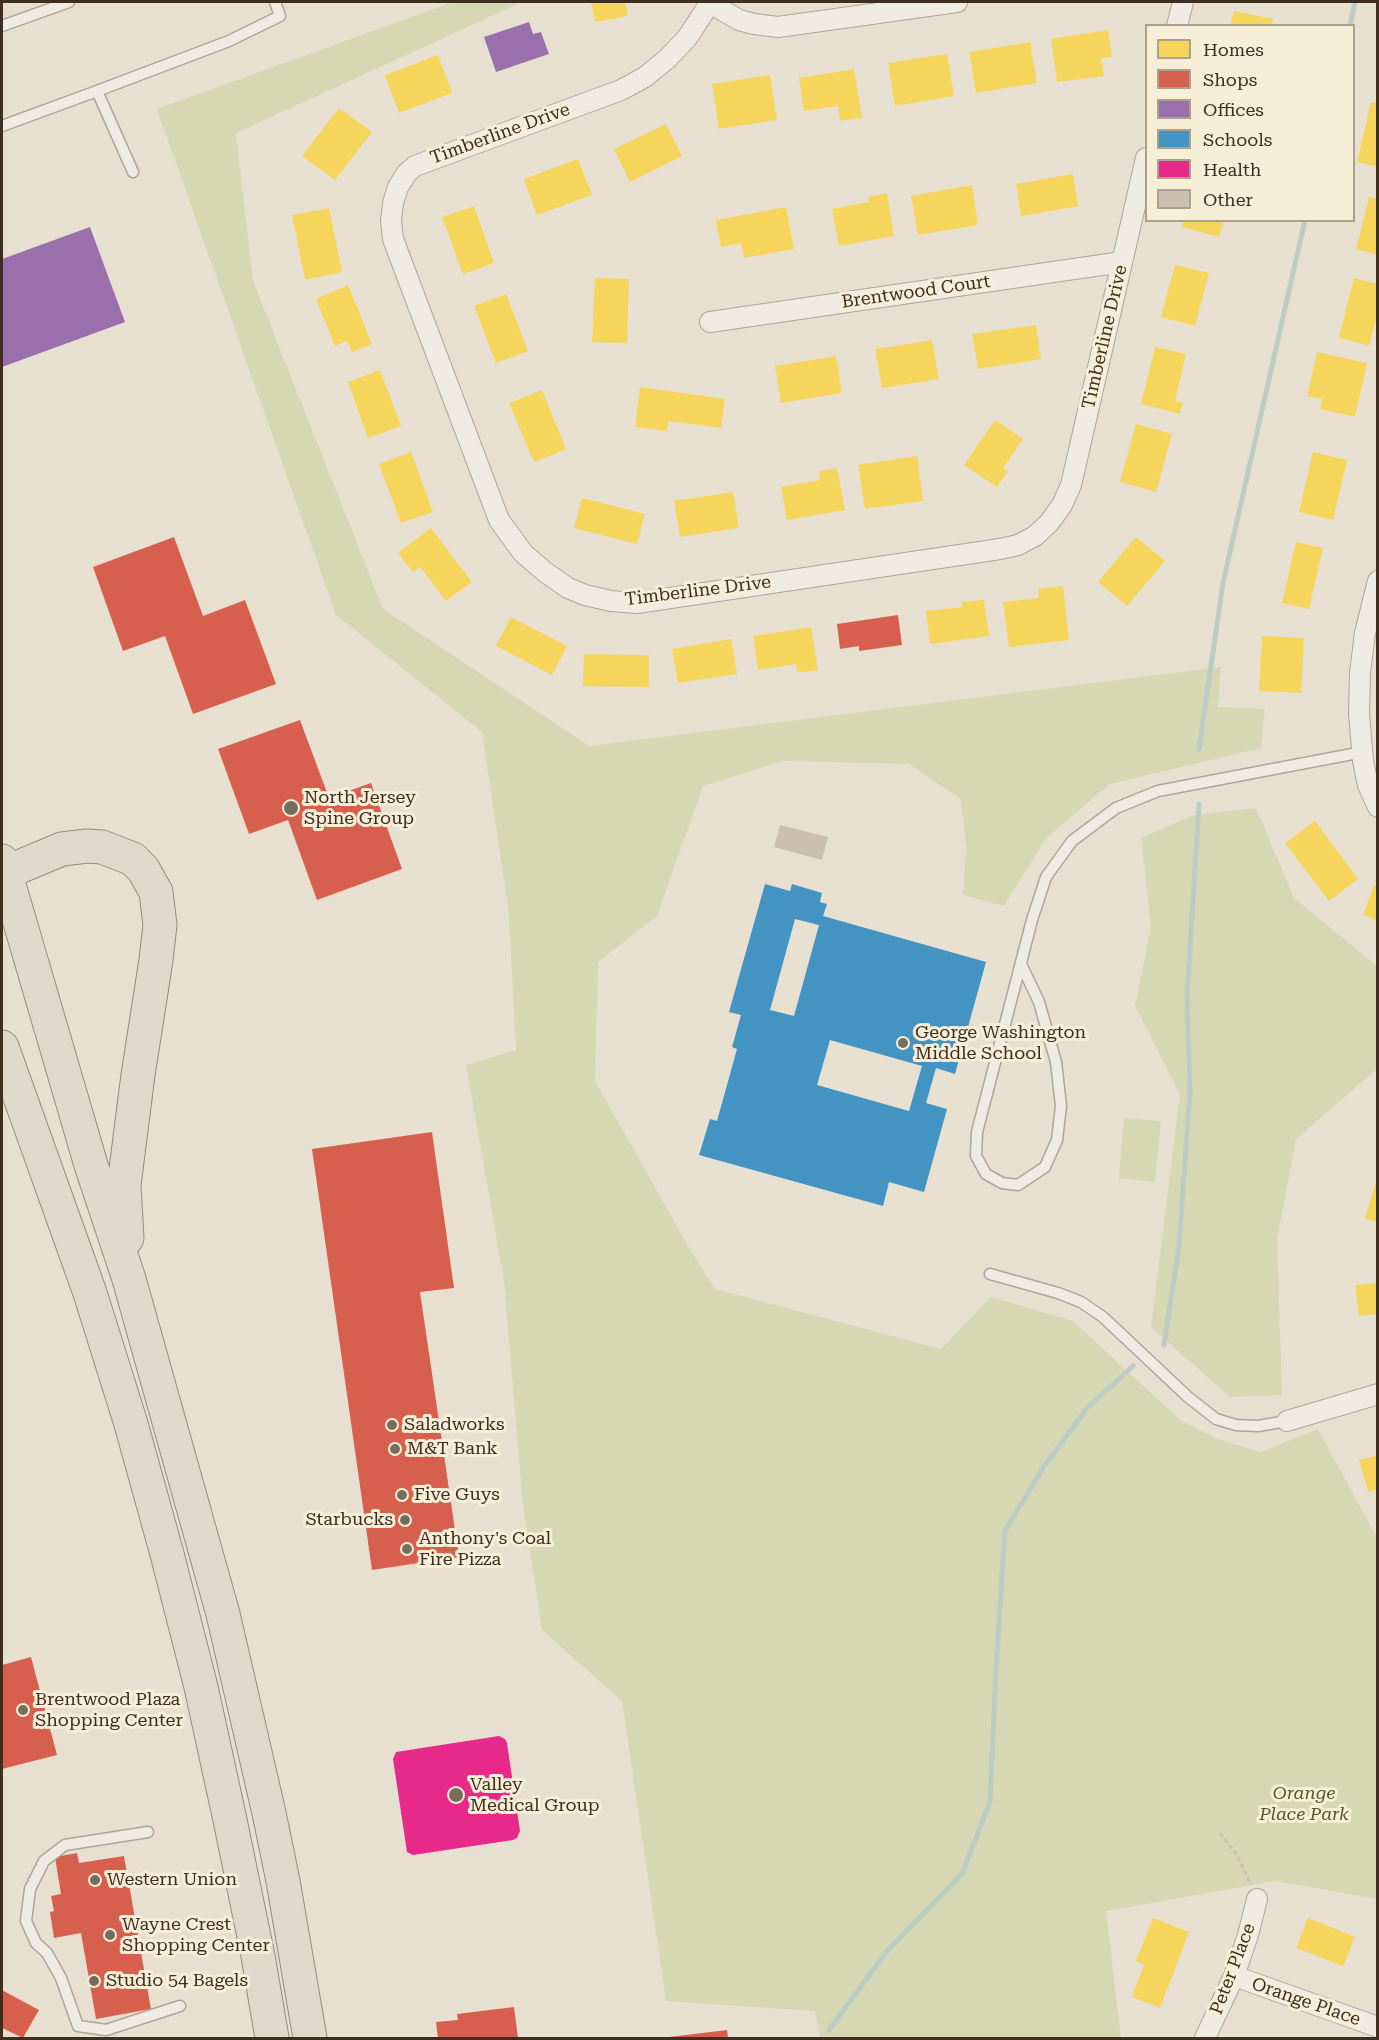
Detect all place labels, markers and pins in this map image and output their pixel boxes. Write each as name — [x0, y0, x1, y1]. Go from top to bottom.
place label: North Jersey Spine Group — [304, 787, 416, 830]
marker: North Jersey Spine Group — [282, 799, 300, 817]
place label: George Washington Middle School — [915, 1022, 1086, 1064]
marker: George Washington Middle School — [896, 1036, 910, 1050]
place label: Saladworks — [404, 1414, 504, 1436]
marker: Saladworks — [385, 1418, 399, 1432]
place label: M&T Bank — [407, 1438, 498, 1460]
marker: M&T Bank — [388, 1442, 402, 1456]
place label: Five Guys — [414, 1484, 500, 1506]
marker: Five Guys — [395, 1488, 409, 1502]
place label: Starbucks — [305, 1509, 393, 1531]
marker: Starbucks — [398, 1513, 412, 1527]
place label: Anthony's Coal Fire Pizza — [419, 1528, 551, 1570]
marker: Anthony's Coal Fire Pizza — [400, 1542, 414, 1556]
place label: Brentwood Plaza Shopping Center — [35, 1689, 183, 1732]
marker: Brentwood Plaza Shopping Center — [16, 1703, 30, 1717]
place label: Valley Medical Group — [470, 1774, 600, 1816]
marker: Valley Medical Group — [447, 1786, 465, 1804]
place label: Western Union — [107, 1869, 237, 1891]
marker: Western Union — [88, 1873, 102, 1887]
place label: Wayne Crest Shopping Center — [122, 1914, 270, 1956]
marker: Wayne Crest Shopping Center — [103, 1928, 117, 1942]
place label: Studio 54 Bagels — [106, 1970, 248, 1992]
marker: Studio 54 Bagels — [87, 1974, 101, 1988]

